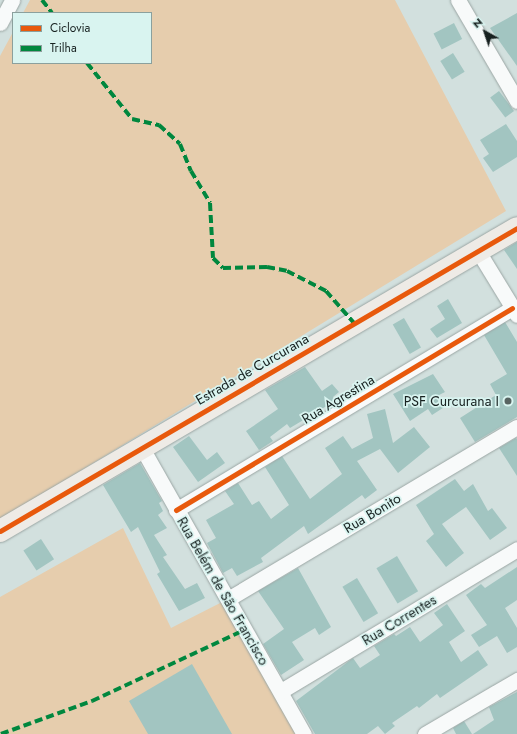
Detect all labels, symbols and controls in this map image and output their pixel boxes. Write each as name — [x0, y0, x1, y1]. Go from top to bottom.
legend — [12, 12, 152, 64]
north arrow — [465, 12, 505, 52]
text: N — [469, 14, 486, 32]
text: Ciclovia — [50, 19, 90, 37]
text: Trilha — [50, 39, 77, 57]
street label: Estrada de Curcurana — [192, 330, 312, 408]
street label: Rua Agrestina — [299, 371, 377, 427]
place label: PSF Curcurana I — [404, 393, 499, 409]
marker: PSF Curcurana I — [502, 395, 514, 407]
street label: Rua Bonito — [340, 489, 404, 537]
street label: Rua Belém de São Francisco — [174, 514, 272, 668]
street label: Rua Correntes — [359, 591, 439, 649]

